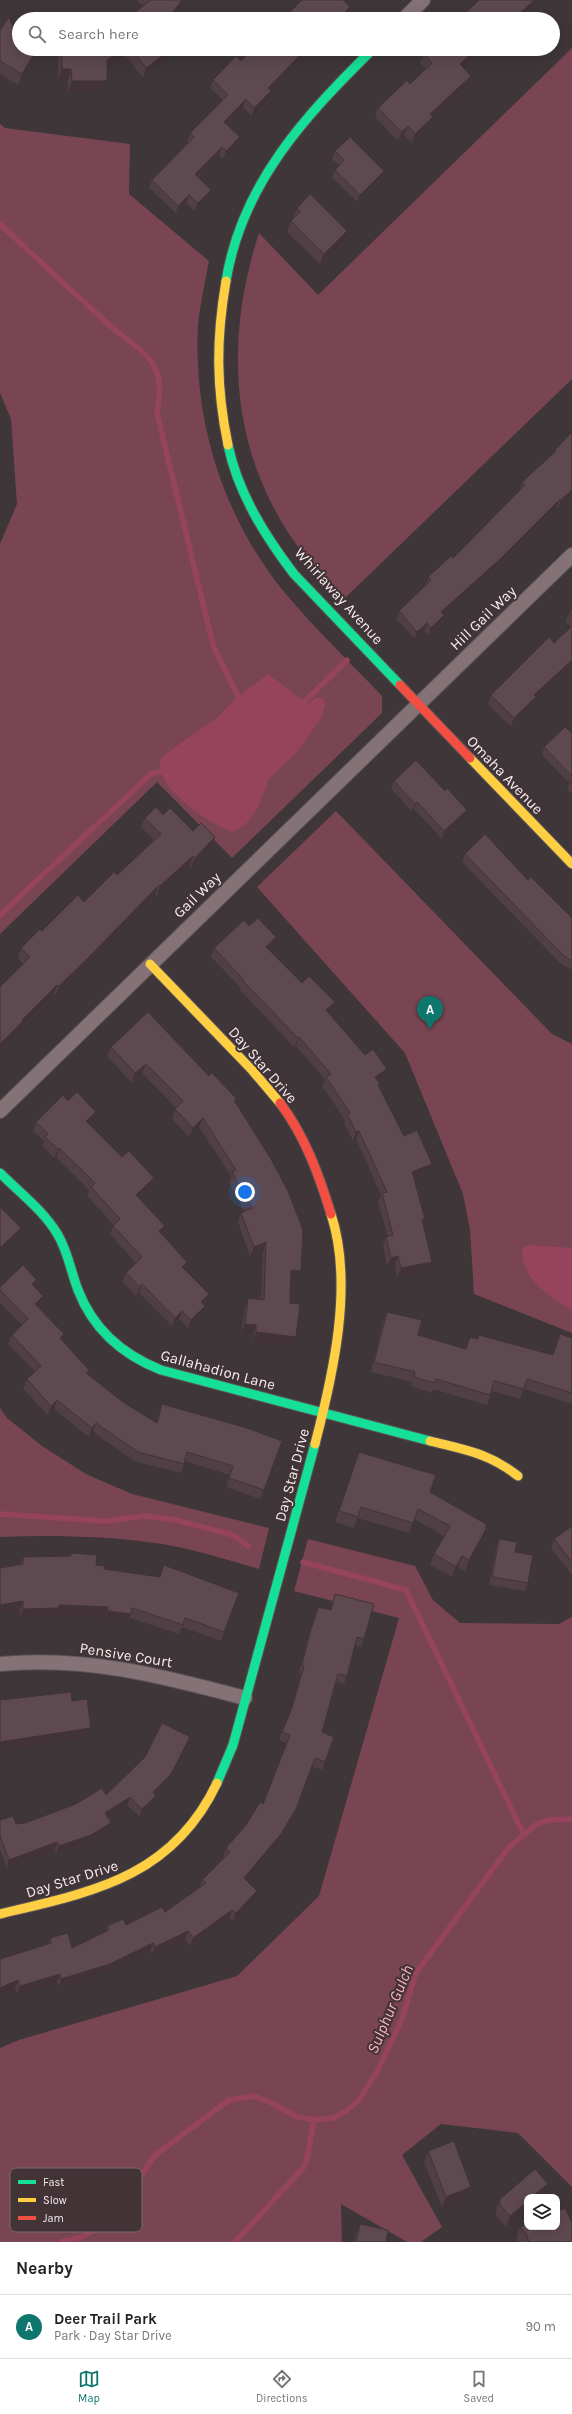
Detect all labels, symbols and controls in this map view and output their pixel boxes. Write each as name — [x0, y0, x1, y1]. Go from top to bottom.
search box — [12, 12, 560, 56]
icon: search — [26, 23, 48, 45]
text: Search here — [58, 25, 139, 43]
street label: Whirlaway Avenue — [291, 544, 387, 648]
street label: Hill Gail Way — [446, 582, 520, 654]
street label: Omaha Avenue — [463, 732, 547, 818]
street label: Gail Way — [170, 868, 224, 922]
pin: A — [417, 996, 443, 1029]
street label: Day Star Drive — [225, 1023, 301, 1107]
your location — [235, 1182, 255, 1202]
street label: Gallahadion Lane — [159, 1346, 277, 1394]
street label: Day Star Drive — [271, 1426, 313, 1524]
street label: Pensive Court — [78, 1639, 174, 1671]
street label: Day Star Drive — [24, 1856, 120, 1902]
water label: Sulphur Gulch — [363, 1962, 417, 2056]
legend — [10, 2168, 142, 2232]
text: Fast — [43, 2176, 64, 2189]
text: Slow — [43, 2194, 67, 2207]
map controls — [524, 2194, 560, 2230]
button: layers — [524, 2194, 560, 2230]
text: Jam — [43, 2212, 64, 2225]
text: Nearby — [16, 2258, 73, 2278]
text: Deer Trail Park — [54, 2310, 157, 2328]
text: A — [25, 2319, 33, 2334]
text: 90 m — [525, 2319, 556, 2334]
text: Park · Day Star Drive — [54, 2328, 172, 2343]
tab: Map — [78, 2368, 100, 2405]
tab: Directions — [256, 2368, 308, 2405]
tab: Saved — [464, 2368, 494, 2405]

